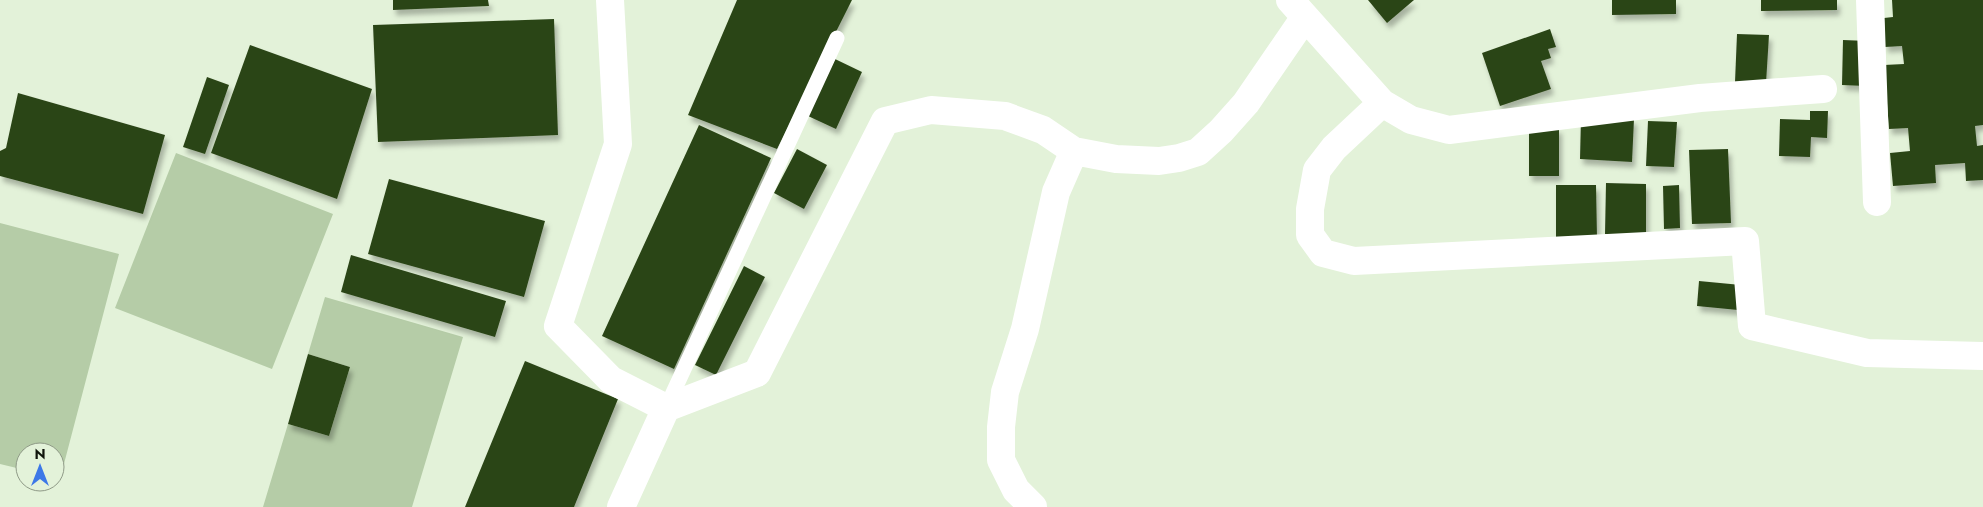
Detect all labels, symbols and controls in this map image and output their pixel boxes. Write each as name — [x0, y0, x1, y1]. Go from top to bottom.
north arrow — [15, 442, 65, 492]
text: N — [34, 444, 46, 464]

